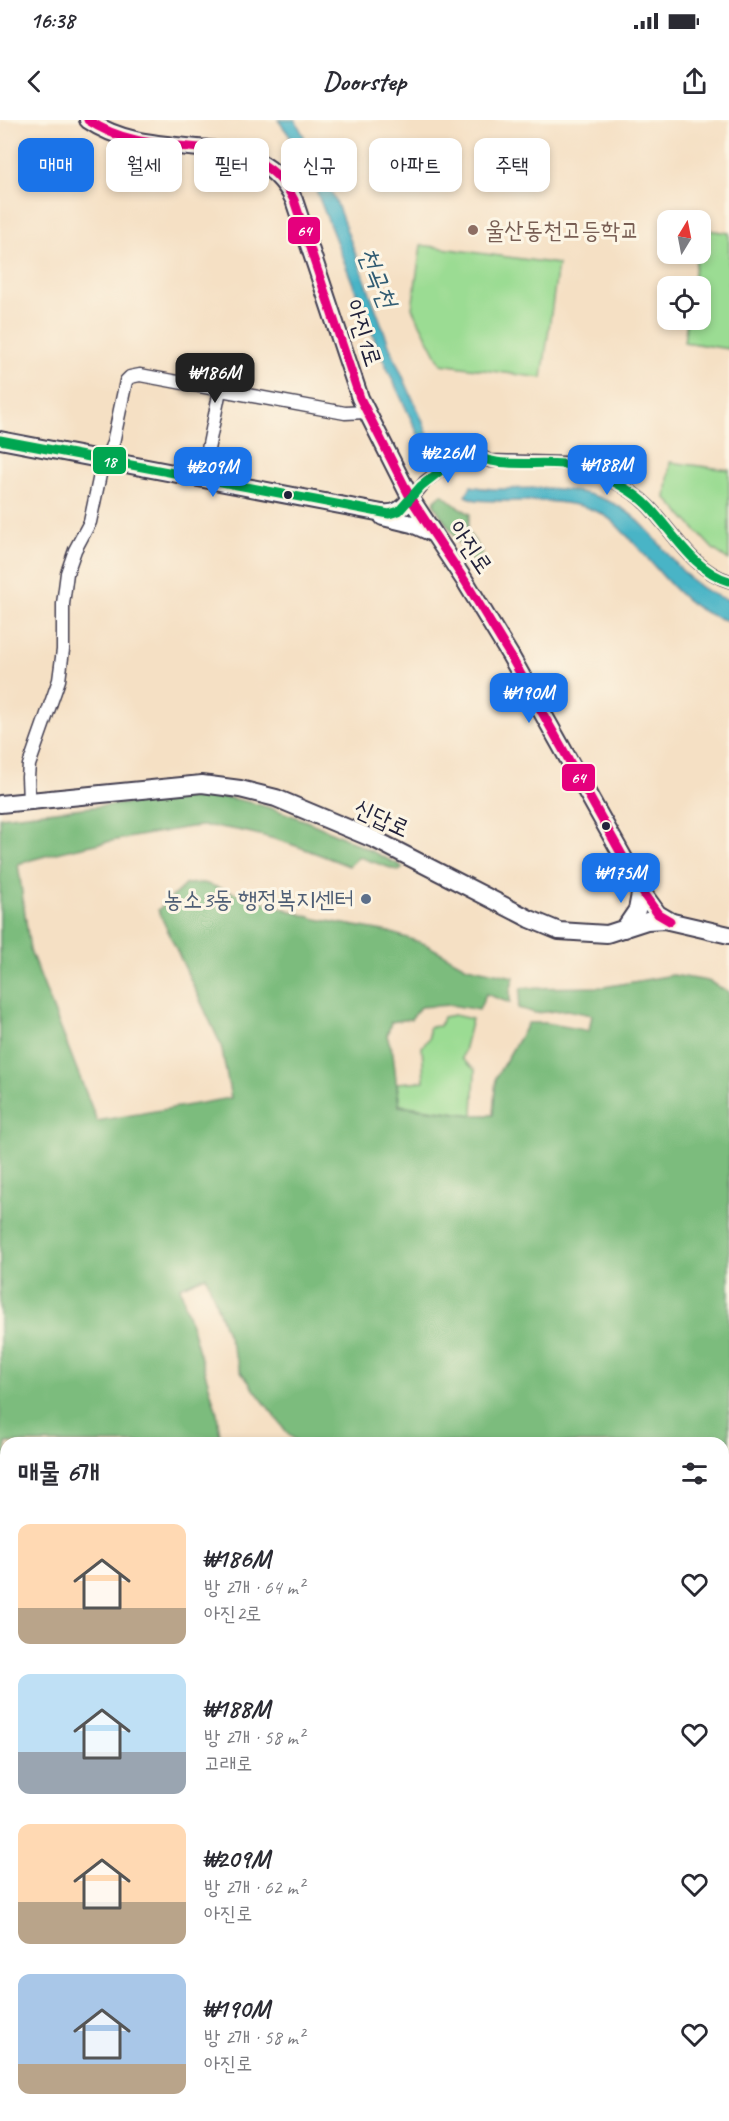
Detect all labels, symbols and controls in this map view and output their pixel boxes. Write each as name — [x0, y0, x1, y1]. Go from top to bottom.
text: 16:38 — [30, 7, 74, 35]
text: Doorstep — [323, 64, 406, 98]
icon: back — [18, 65, 51, 98]
icon: share — [678, 65, 711, 98]
chip: 매매 — [18, 138, 94, 192]
chip: 월세 — [106, 138, 182, 192]
chip: 필터 — [194, 138, 269, 192]
chip: 신규 — [281, 138, 357, 192]
chip: 아파트 — [369, 138, 462, 192]
chip: 주택 — [474, 138, 550, 192]
north arrow — [657, 210, 711, 264]
map controls — [657, 210, 711, 330]
place label: 울산동천고등학교 — [485, 215, 640, 245]
line badge: 64 — [287, 216, 321, 245]
text: 64 — [297, 221, 313, 241]
marker: 울산동천고등학교 — [466, 223, 480, 237]
water label: 천곡천 — [350, 242, 406, 315]
button: locate — [657, 276, 711, 330]
street label: 아진1로 — [339, 296, 389, 370]
pin: ₩186M — [173, 353, 257, 404]
text: ₩186M — [190, 360, 241, 385]
pin: ₩226M — [406, 433, 490, 484]
text: ₩226M — [423, 440, 474, 465]
pin: ₩188M — [565, 445, 649, 496]
line badge: 18 — [92, 446, 127, 475]
pin: ₩209M — [171, 447, 255, 498]
text: 18 — [102, 452, 118, 472]
text: ₩188M — [582, 452, 632, 477]
text: ₩209M — [188, 454, 238, 479]
unlabelled marker — [282, 489, 294, 501]
street label: 아진로 — [442, 515, 500, 579]
pin: ₩190M — [487, 673, 571, 724]
text: ₩190M — [504, 680, 554, 705]
line badge: 64 — [561, 763, 596, 792]
text: 64 — [571, 768, 587, 788]
street label: 신답로 — [349, 792, 415, 844]
unlabelled marker — [600, 820, 612, 832]
pin: ₩175M — [579, 853, 663, 904]
text: ₩175M — [596, 860, 646, 885]
place label: 농소3동 행정복지센터 — [164, 884, 354, 914]
marker: 농소3동 행정복지센터 — [359, 892, 373, 906]
text: 매물 6개 — [18, 1456, 99, 1489]
icon: filters — [678, 1457, 711, 1490]
text: ₩186M — [204, 1542, 270, 1575]
icon: home — [66, 1548, 138, 1620]
icon: heart — [678, 1568, 711, 1601]
text: 방 2개 · 64 m² — [204, 1575, 304, 1600]
text: 아진2로 — [204, 1601, 261, 1626]
text: ₩188M — [204, 1692, 270, 1725]
icon: home — [66, 1698, 138, 1770]
icon: heart — [678, 1718, 711, 1751]
text: 방 2개 · 58 m² — [204, 1725, 304, 1750]
text: 고래로 — [204, 1751, 252, 1776]
text: ₩209M — [204, 1842, 269, 1875]
icon: home — [66, 1848, 138, 1920]
icon: heart — [678, 1868, 711, 1901]
text: 방 2개 · 62 m² — [204, 1875, 304, 1900]
text: 아진로 — [204, 1901, 252, 1926]
text: ₩190M — [204, 1992, 269, 2025]
icon: home — [66, 1998, 138, 2070]
icon: heart — [678, 2018, 711, 2051]
text: 방 2개 · 58 m² — [204, 2025, 304, 2050]
text: 아진로 — [204, 2051, 252, 2076]

